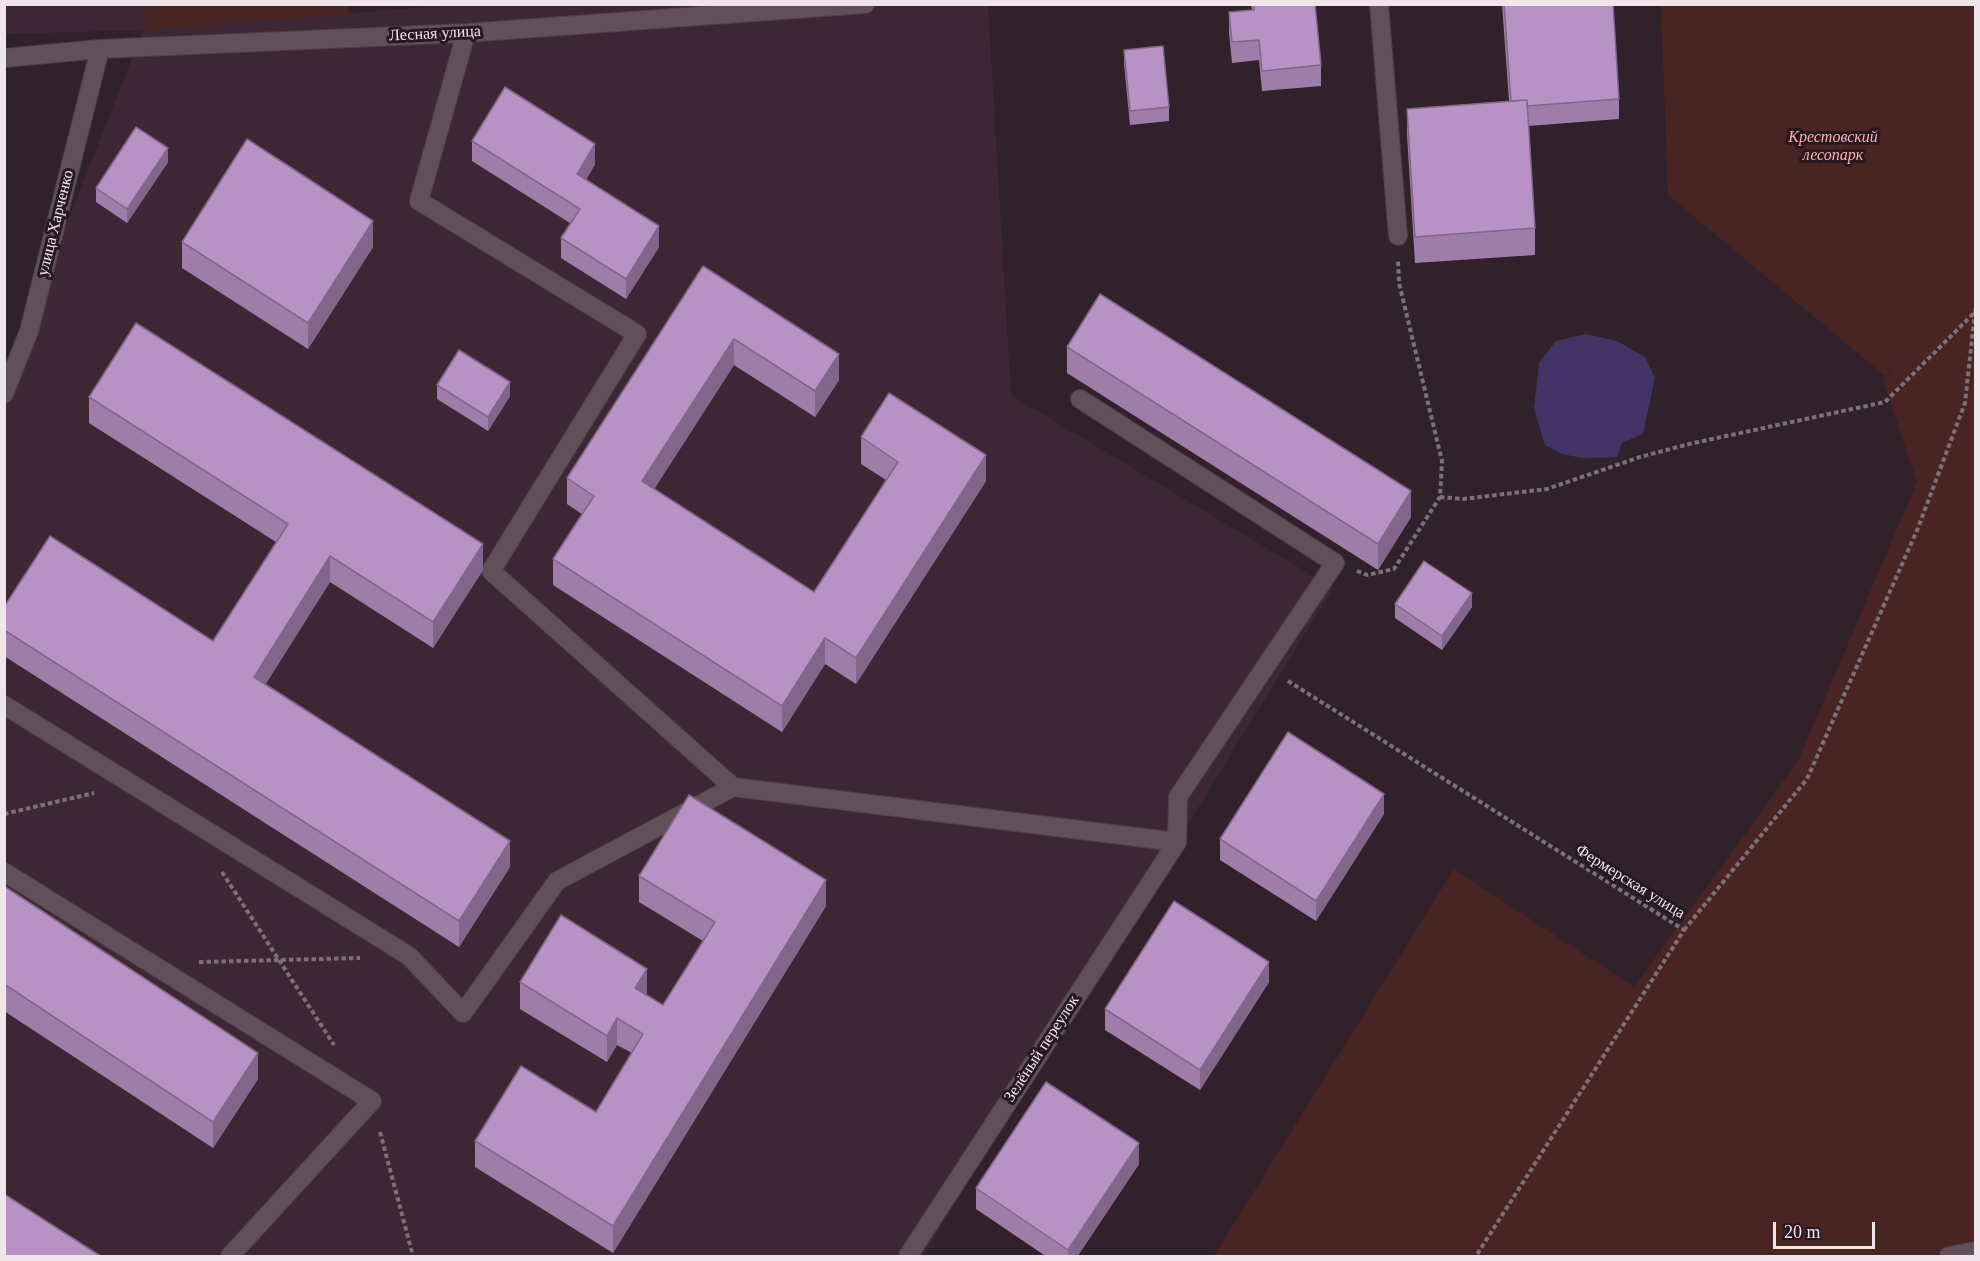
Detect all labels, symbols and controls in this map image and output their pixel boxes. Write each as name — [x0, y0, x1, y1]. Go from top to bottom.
street label: Лесная улица — [389, 22, 481, 46]
park label: Крестовский лесопарк — [1788, 128, 1878, 166]
street label: улица Харченко — [34, 168, 78, 278]
street label: Фермерская улица — [1572, 841, 1688, 923]
street label: Зелёный переулок — [1000, 992, 1084, 1106]
scale bar — [1776, 1210, 1878, 1248]
text: 20 m — [1784, 1222, 1821, 1242]

